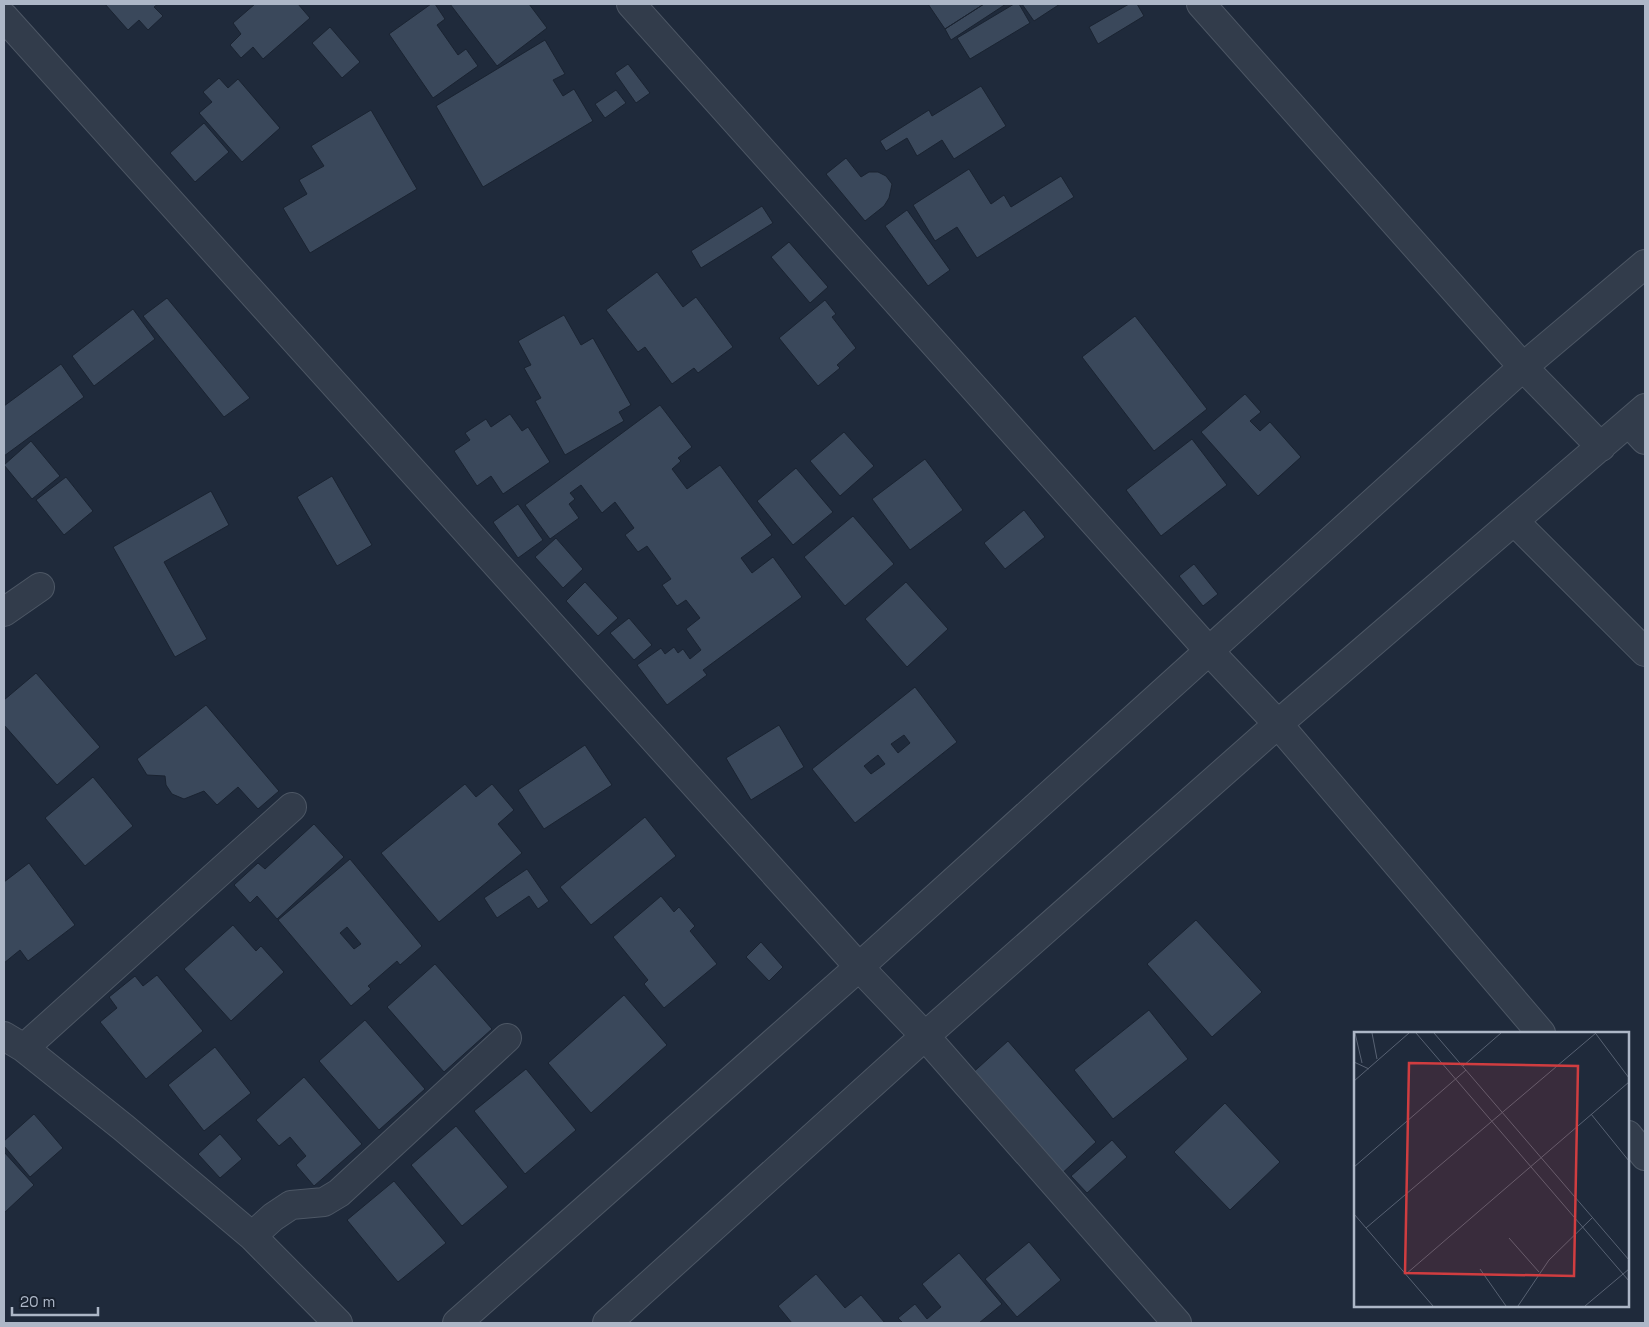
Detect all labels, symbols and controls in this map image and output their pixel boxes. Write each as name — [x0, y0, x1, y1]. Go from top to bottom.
inset map — [1354, 1032, 1629, 1307]
scale bar — [12, 1284, 99, 1316]
text: 20 m — [20, 1292, 55, 1311]

